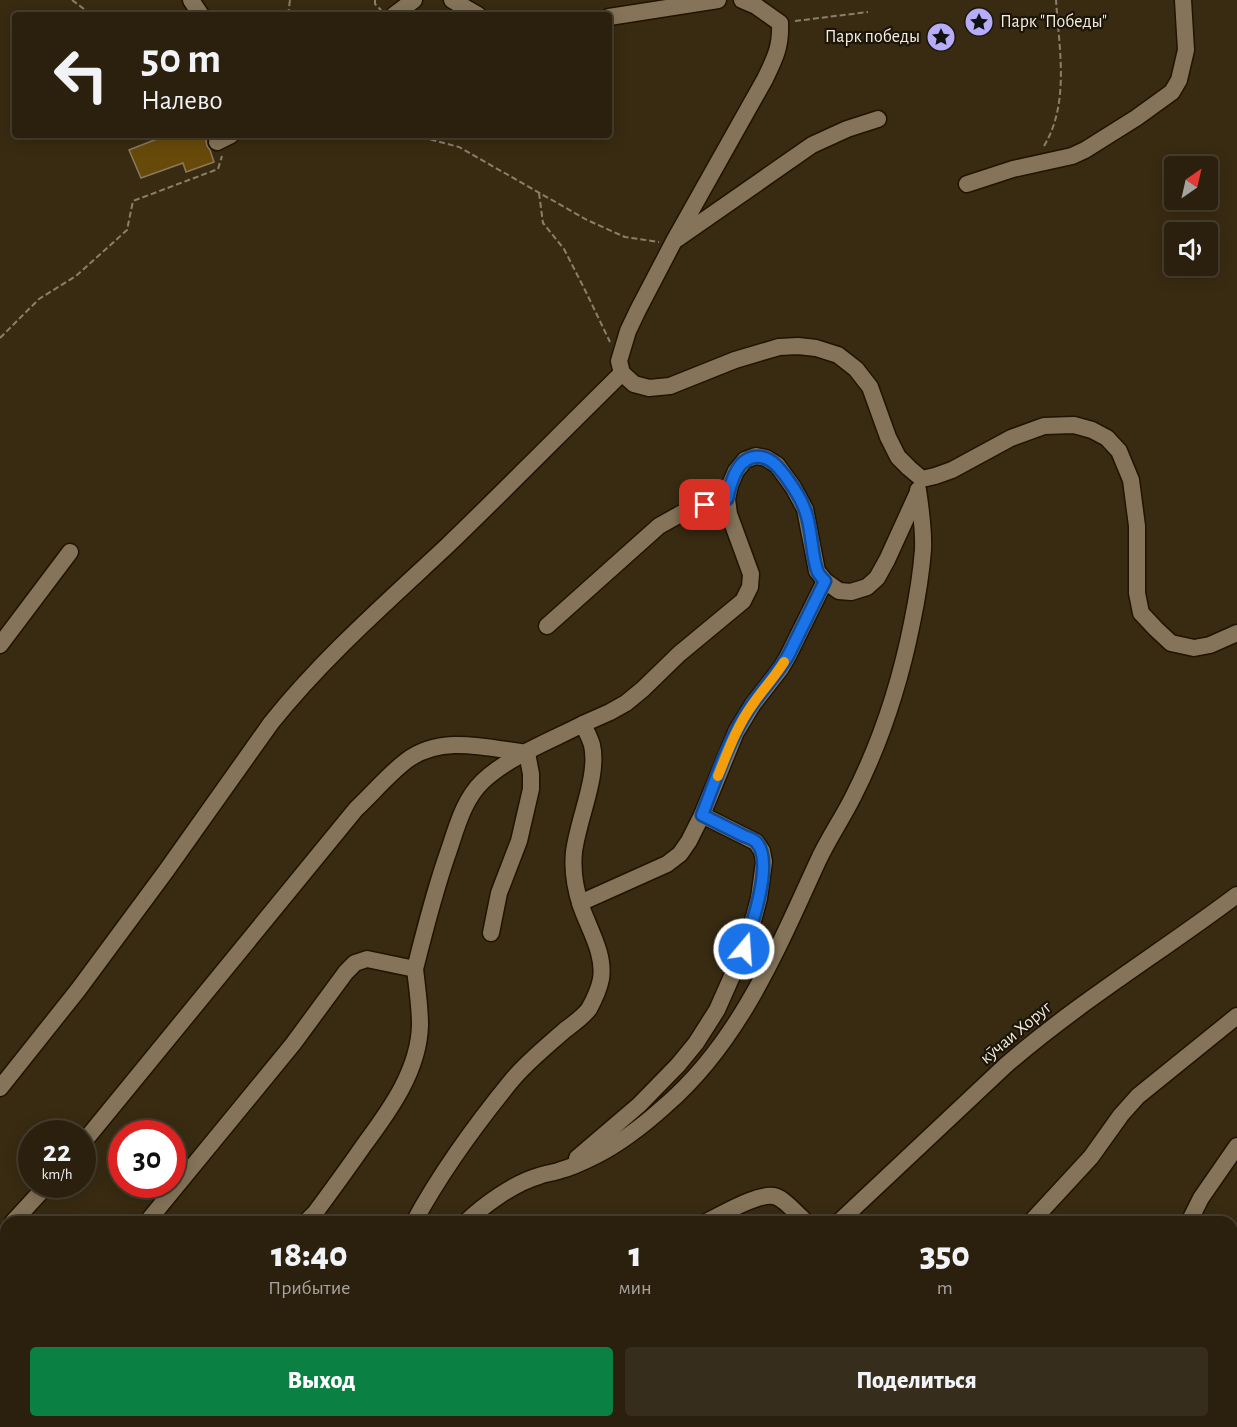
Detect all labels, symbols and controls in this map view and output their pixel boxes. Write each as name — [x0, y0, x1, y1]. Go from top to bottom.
place icon: Парк "Победы" — [963, 6, 995, 38]
place label: Парк "Победы" — [1000, 12, 1107, 31]
place icon: Парк победы — [925, 21, 957, 53]
place label: Парк победы — [825, 27, 920, 46]
icon: left — [42, 36, 120, 114]
text: 50 m — [141, 38, 221, 80]
text: Налево — [141, 87, 223, 114]
north arrow — [1164, 156, 1218, 210]
map controls — [1164, 156, 1218, 276]
button: sound — [1164, 222, 1218, 276]
pin — [679, 479, 730, 530]
icon: arrive — [688, 488, 721, 521]
position arrow — [712, 917, 776, 981]
street label: кӯчаи Хоруг — [977, 998, 1056, 1068]
speed limit sign: 30 — [108, 1120, 186, 1198]
text: 22 — [43, 1137, 71, 1167]
text: km/h — [42, 1167, 72, 1182]
text: 18:40 — [271, 1237, 348, 1273]
text: 1 — [628, 1237, 642, 1273]
text: 350 — [920, 1237, 970, 1273]
text: Прибытие — [268, 1278, 350, 1298]
text: мин — [618, 1278, 652, 1298]
text: m — [937, 1278, 953, 1298]
button: Выход — [30, 1347, 613, 1416]
button: Поделиться — [625, 1347, 1208, 1416]

